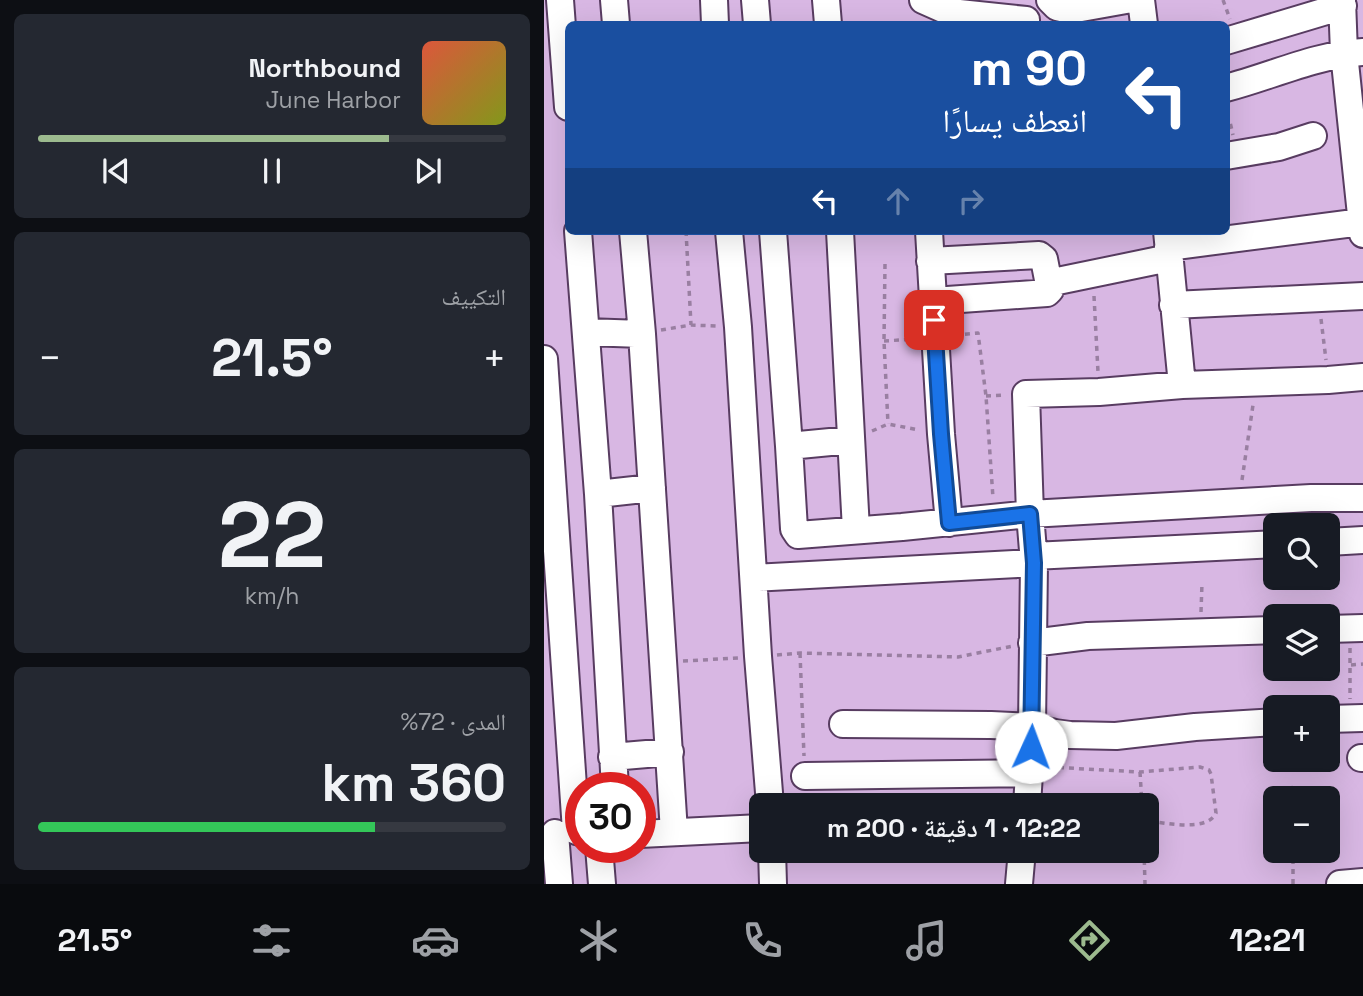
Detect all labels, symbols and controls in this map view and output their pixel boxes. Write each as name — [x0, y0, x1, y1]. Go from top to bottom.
text: 90 m — [971, 37, 1087, 99]
icon: left — [1111, 49, 1202, 140]
text: Northbound — [248, 51, 401, 85]
text: June Harbor — [266, 85, 401, 115]
text: انعطف يسارًا — [943, 101, 1087, 141]
icon: previous — [97, 152, 135, 190]
icon: pause — [253, 152, 291, 190]
icon: next — [409, 152, 447, 190]
icon: left — [806, 182, 844, 220]
icon: ahead — [879, 182, 917, 220]
icon: right — [952, 182, 990, 220]
text: التكييف — [441, 282, 506, 312]
pin — [904, 290, 964, 350]
icon: arrive — [915, 301, 953, 339]
text: 21.5° — [211, 325, 333, 391]
text: − — [38, 334, 62, 382]
text: + — [482, 334, 506, 382]
text: 22 — [218, 477, 326, 594]
map controls — [1263, 513, 1340, 863]
button: search — [1263, 513, 1340, 590]
text: km/h — [245, 581, 299, 611]
button: layers — [1263, 604, 1340, 681]
button: + — [1263, 695, 1340, 772]
text: المدى · 72% — [401, 707, 506, 737]
position arrow — [994, 710, 1068, 784]
text: 360 km — [322, 750, 506, 816]
speed limit sign: 30 — [565, 772, 656, 863]
button: − — [1263, 786, 1340, 863]
text: 12:22 · 1 دقيقة · 200 m — [827, 811, 1081, 845]
icon: filters — [247, 916, 296, 965]
icon: car — [411, 916, 460, 965]
icon: climate — [574, 916, 623, 965]
icon: phone — [738, 916, 787, 965]
icon: music — [902, 916, 951, 965]
icon: directions — [1065, 916, 1114, 965]
text: 21.5° — [57, 920, 132, 960]
text: 12:21 — [1229, 920, 1306, 960]

